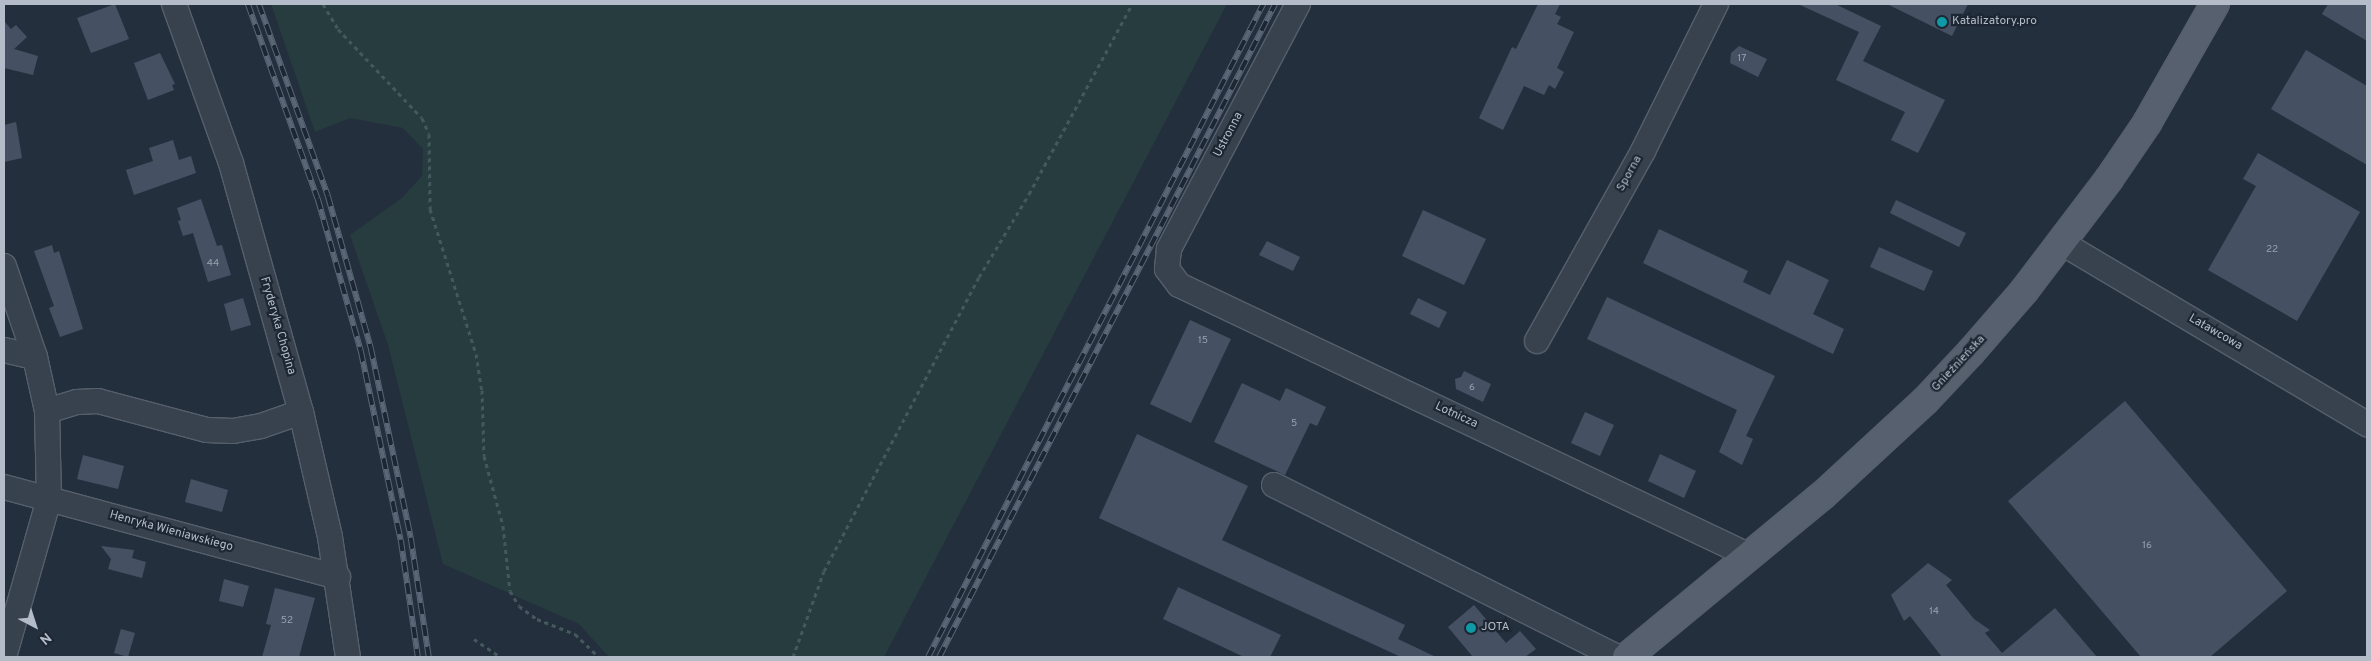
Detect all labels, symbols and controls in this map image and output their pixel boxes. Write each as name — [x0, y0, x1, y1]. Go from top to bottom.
place label: Katalizatory.pro — [1952, 15, 2037, 29]
marker: Katalizatory.pro — [1936, 16, 1948, 28]
house number: 17 — [1738, 53, 1746, 65]
street label: Ustronna — [1211, 110, 1247, 160]
street label: Sporna — [1614, 154, 1646, 194]
house number: 22 — [2266, 244, 2278, 256]
house number: 44 — [207, 258, 219, 270]
street label: Fryderyka Chopina — [256, 276, 298, 376]
street label: Latawcowa — [2186, 312, 2244, 354]
street label: Gnieźnieńska — [1929, 333, 1989, 395]
house number: 15 — [1198, 335, 1208, 347]
house number: 6 — [1469, 382, 1475, 394]
street label: Lotnicza — [1432, 400, 1480, 432]
house number: 5 — [1291, 418, 1297, 430]
street label: Henryka Wieniawskiego — [108, 509, 234, 555]
house number: 16 — [2142, 540, 2152, 552]
north arrow — [10, 601, 60, 651]
house number: 14 — [1929, 606, 1939, 618]
house number: 52 — [281, 615, 293, 627]
place label: JOTA — [1481, 621, 1510, 635]
marker: JOTA — [1465, 622, 1477, 634]
text: N — [36, 628, 54, 648]

